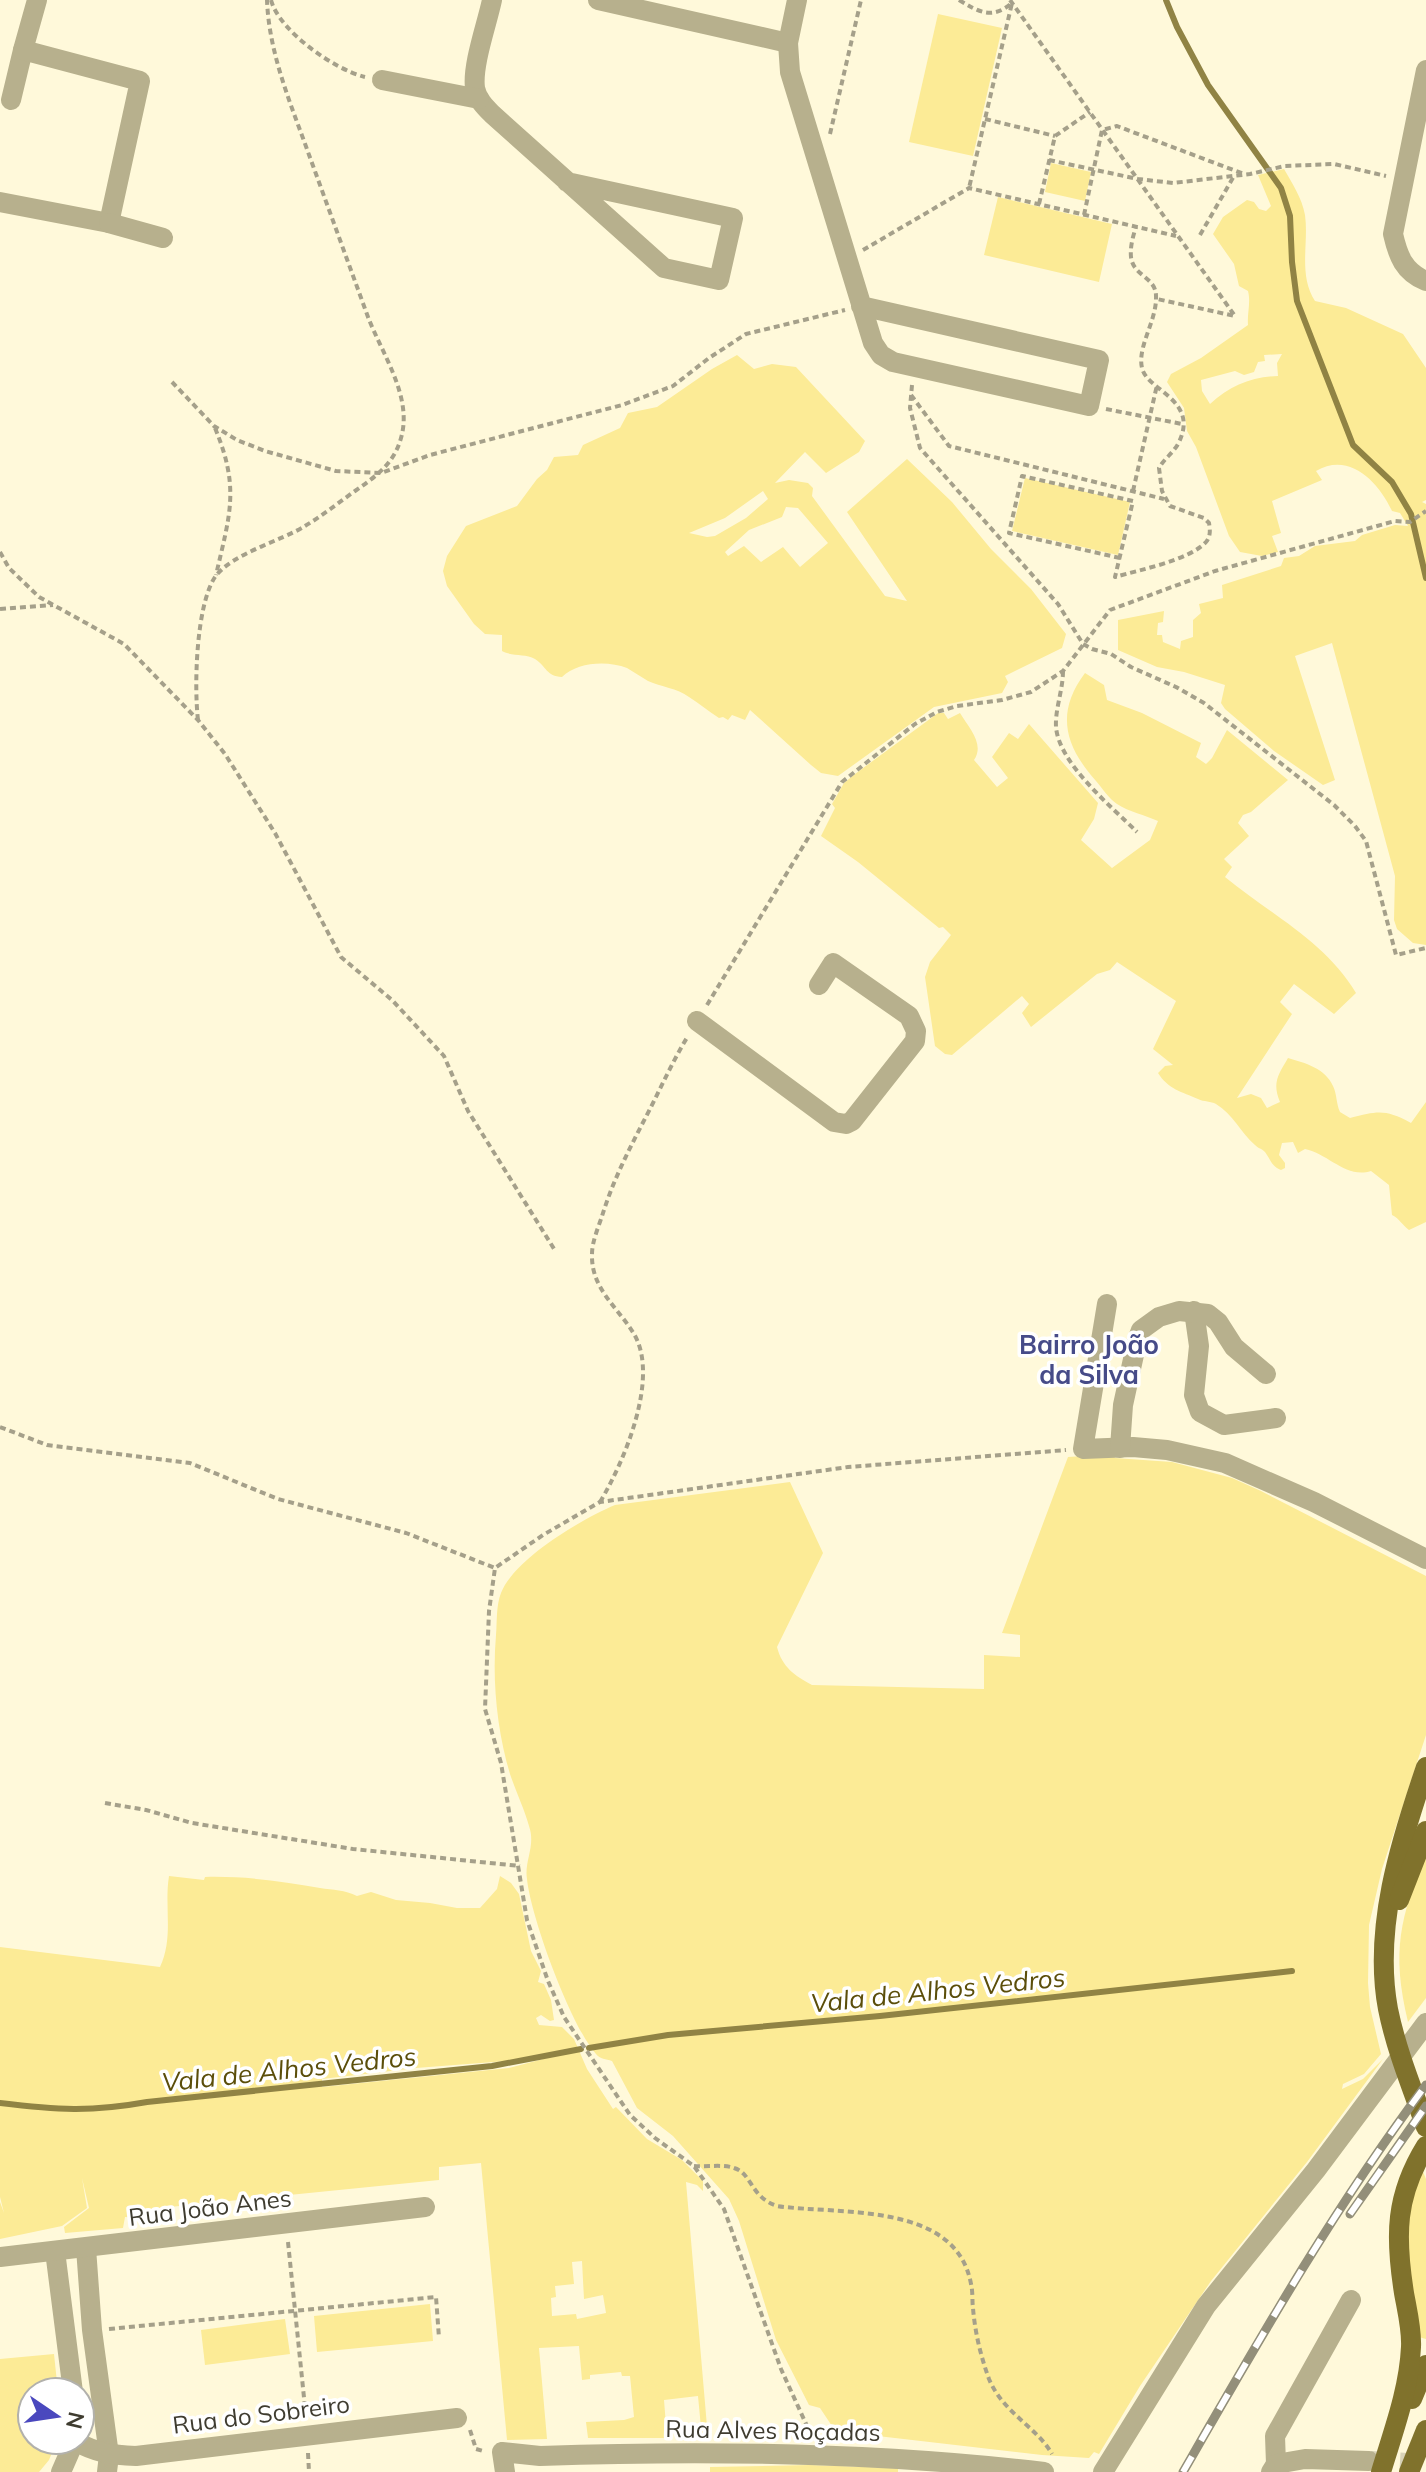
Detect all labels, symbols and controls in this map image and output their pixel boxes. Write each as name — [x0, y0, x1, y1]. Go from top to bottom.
district label: Bairro João da Silva — [1019, 1328, 1159, 1391]
water label: Vala de Alhos Vedros — [809, 1960, 1067, 2020]
water label: Vala de Alhos Vedros — [160, 2039, 418, 2099]
street label: Rua João Anes — [127, 2182, 293, 2232]
north arrow — [16, 2376, 96, 2456]
street label: Rua do Sobreiro — [171, 2388, 351, 2440]
text: N — [60, 2409, 91, 2432]
street label: Rua Alves Roçadas — [665, 2413, 881, 2447]

